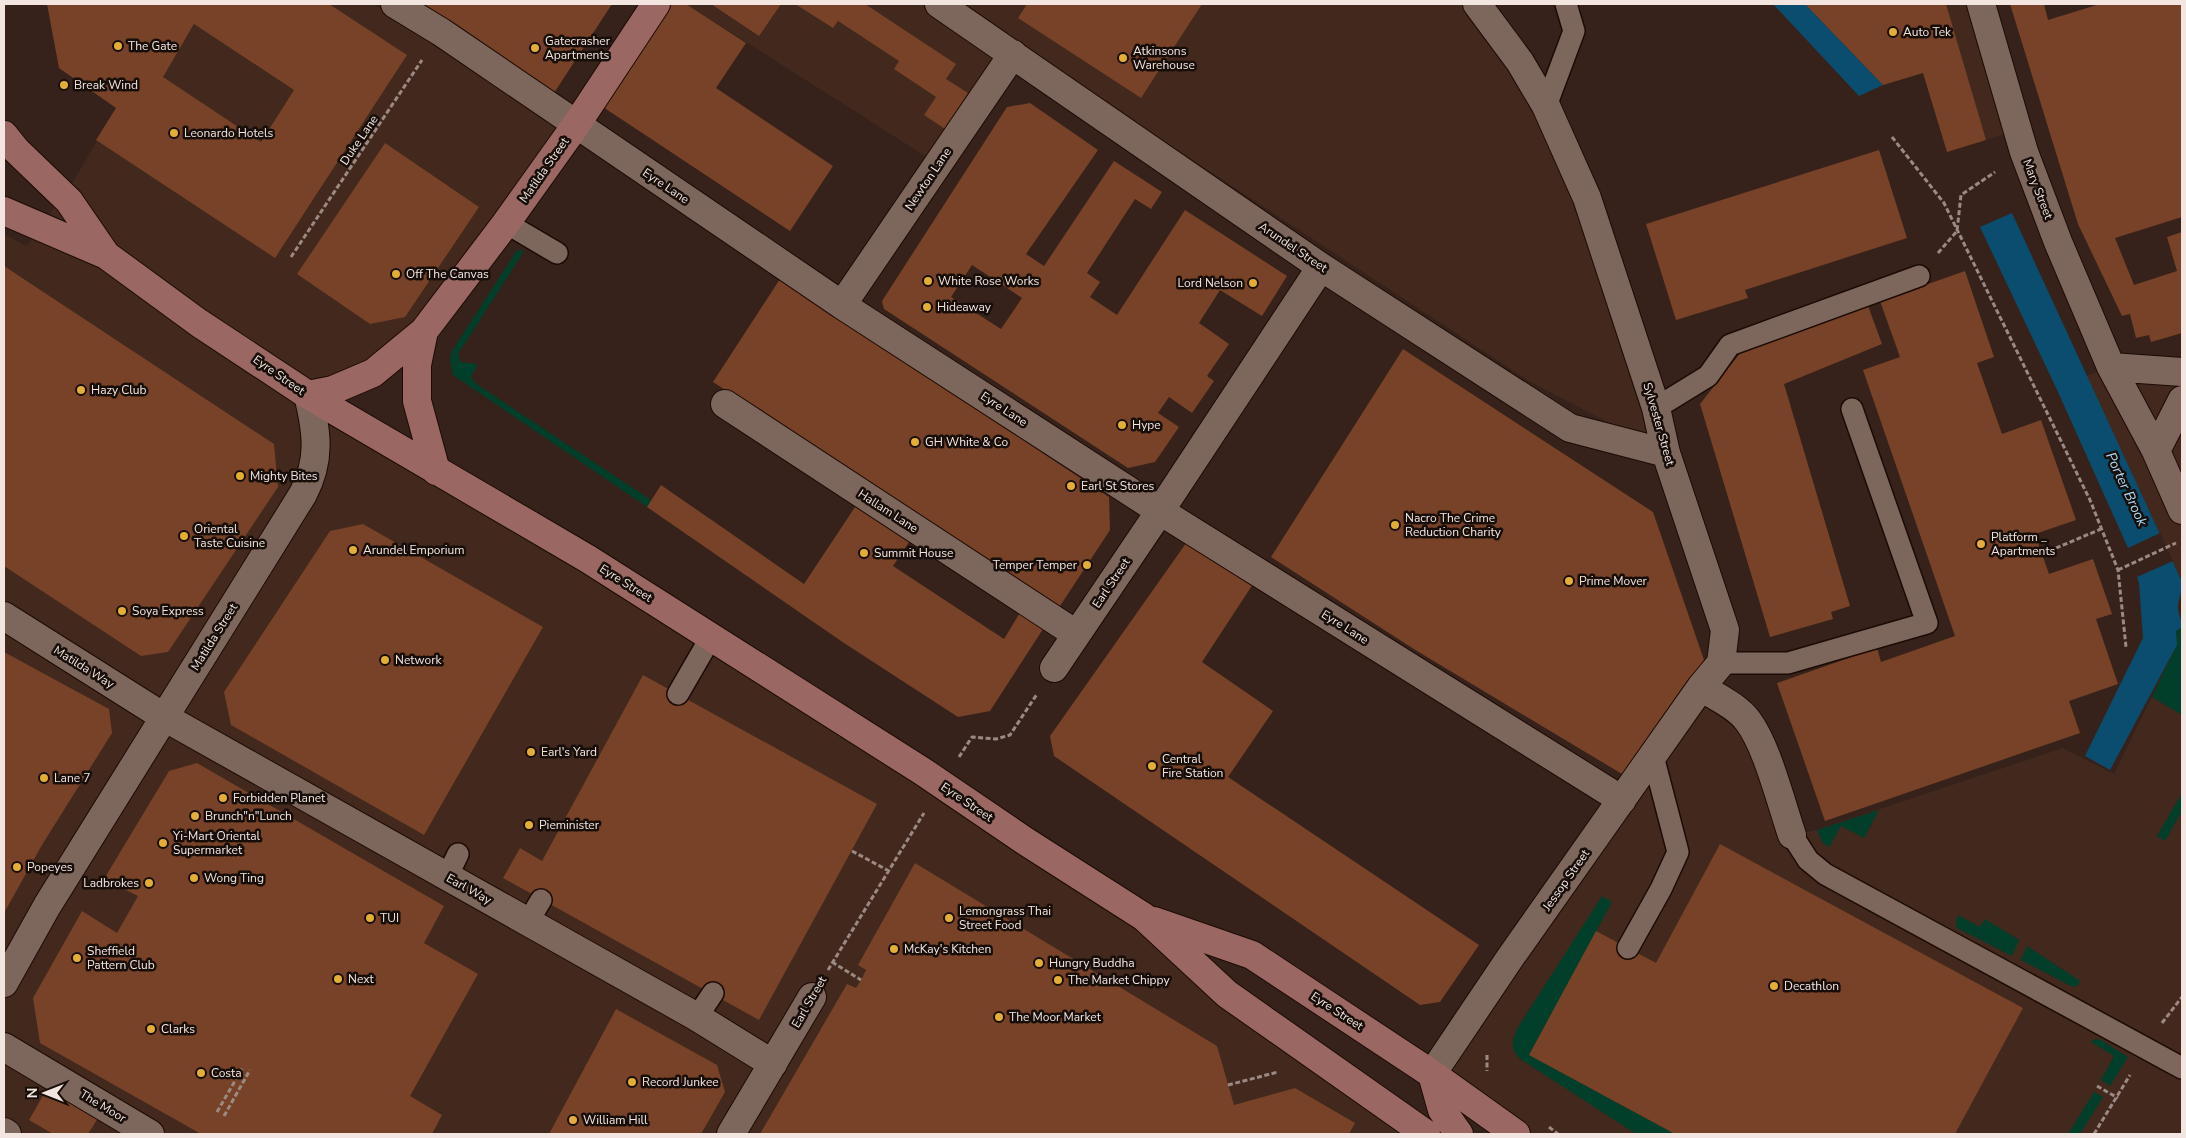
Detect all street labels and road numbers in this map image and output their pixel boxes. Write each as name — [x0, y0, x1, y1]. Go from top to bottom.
street label: Duke Lane — [336, 112, 382, 168]
street label: Matilda Street — [516, 134, 573, 206]
street label: Newton Lane — [901, 145, 955, 213]
street label: Mary Street — [2019, 157, 2057, 222]
street label: Eyre Lane — [640, 165, 692, 207]
street label: Arundel Street — [1256, 218, 1331, 276]
street label: Eyre Street — [250, 351, 309, 399]
street label: Sylvester Street — [1639, 381, 1679, 468]
street label: Eyre Lane — [977, 388, 1031, 430]
street label: Hallam Lane — [855, 486, 921, 536]
street label: Earl Street — [1088, 554, 1134, 611]
street label: Eyre Street — [597, 560, 656, 606]
street label: Matilda Street — [187, 600, 241, 674]
street label: Eyre Lane — [1318, 606, 1372, 648]
street label: Matilda Way — [51, 642, 118, 692]
street label: Eyre Street — [938, 779, 997, 826]
street label: Jessop Street — [1538, 846, 1593, 915]
street label: Earl Way — [444, 870, 495, 908]
street label: Earl Street — [788, 973, 831, 1031]
street label: Eyre Street — [1308, 988, 1367, 1034]
street label: The Moor — [77, 1086, 130, 1126]

